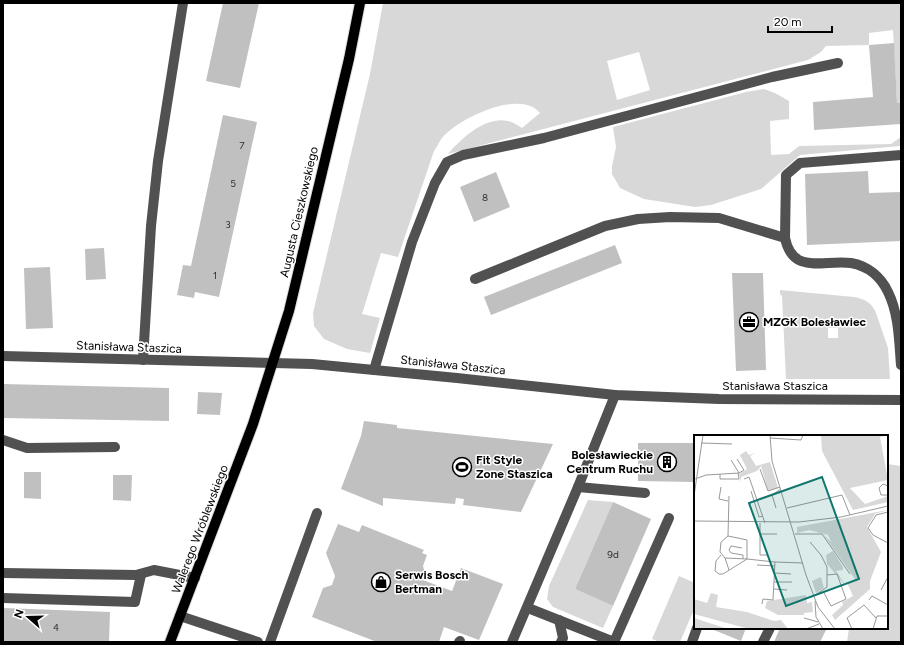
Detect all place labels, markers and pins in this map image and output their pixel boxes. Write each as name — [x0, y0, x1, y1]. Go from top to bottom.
office icon: MZGK Bolesławiec — [738, 311, 760, 333]
place label: MZGK Bolesławiec — [763, 315, 867, 329]
place label: Bolesławieckie Centrum Ruchu — [567, 448, 653, 476]
building icon: Bolesławieckie Centrum Ruchu — [656, 451, 678, 473]
place label: Fit Style Zone Staszica — [476, 453, 553, 481]
sports icon: Fit Style Zone Staszica — [451, 456, 473, 478]
place label: Serwis Bosch Bertman — [395, 568, 469, 596]
shop icon: Serwis Bosch Bertman — [370, 571, 392, 593]

